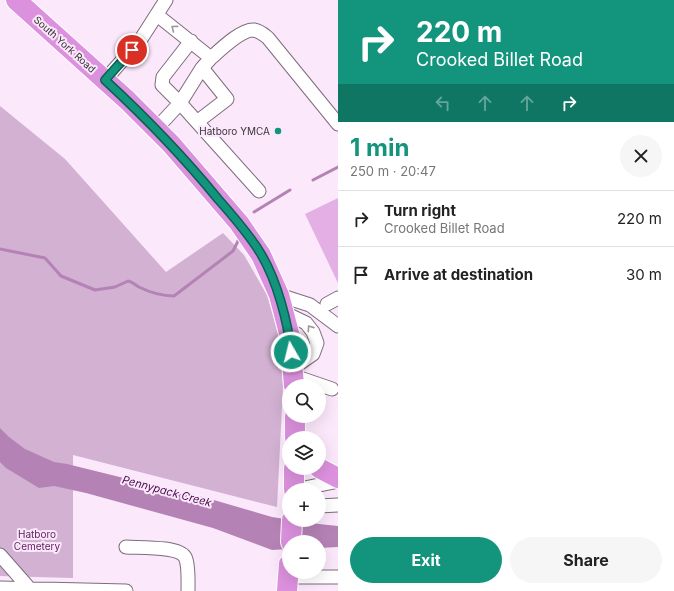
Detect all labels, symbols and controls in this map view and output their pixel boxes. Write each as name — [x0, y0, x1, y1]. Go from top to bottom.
street label: South York Road — [32, 13, 98, 75]
text: 220 m — [416, 15, 502, 49]
icon: right — [350, 16, 402, 68]
one-way arrow — [171, 26, 178, 33]
pin — [115, 33, 149, 67]
icon: arrive — [121, 39, 143, 61]
text: Crooked Billet Road — [416, 49, 583, 70]
icon: left — [432, 92, 454, 114]
icon: ahead — [474, 92, 496, 114]
icon: ahead — [516, 92, 538, 114]
icon: right — [558, 92, 580, 114]
place label: Hatboro YMCA — [199, 125, 270, 137]
marker: Hatboro YMCA — [273, 126, 283, 136]
text: 1 min — [350, 133, 409, 162]
button: close — [620, 135, 662, 177]
text: 250 m · 20:47 — [350, 163, 436, 179]
text: Turn right — [384, 201, 456, 220]
icon: right — [350, 208, 372, 230]
text: 220 m — [617, 209, 662, 228]
text: Crooked Billet Road — [384, 220, 505, 236]
icon: arrive — [350, 264, 372, 286]
text: Arrive at destination — [384, 265, 533, 284]
text: 30 m — [626, 265, 662, 284]
one-way arrow — [308, 326, 315, 333]
position arrow — [270, 331, 312, 373]
map controls — [282, 379, 326, 579]
button: search — [282, 379, 326, 423]
button: layers — [282, 431, 326, 475]
water label: Pennypack Creek — [121, 472, 214, 510]
button: + — [282, 483, 326, 527]
park label: Hatboro Cemetery — [14, 528, 61, 552]
button: − — [282, 535, 326, 579]
button: Exit — [350, 537, 502, 583]
button: Share — [510, 537, 662, 583]

